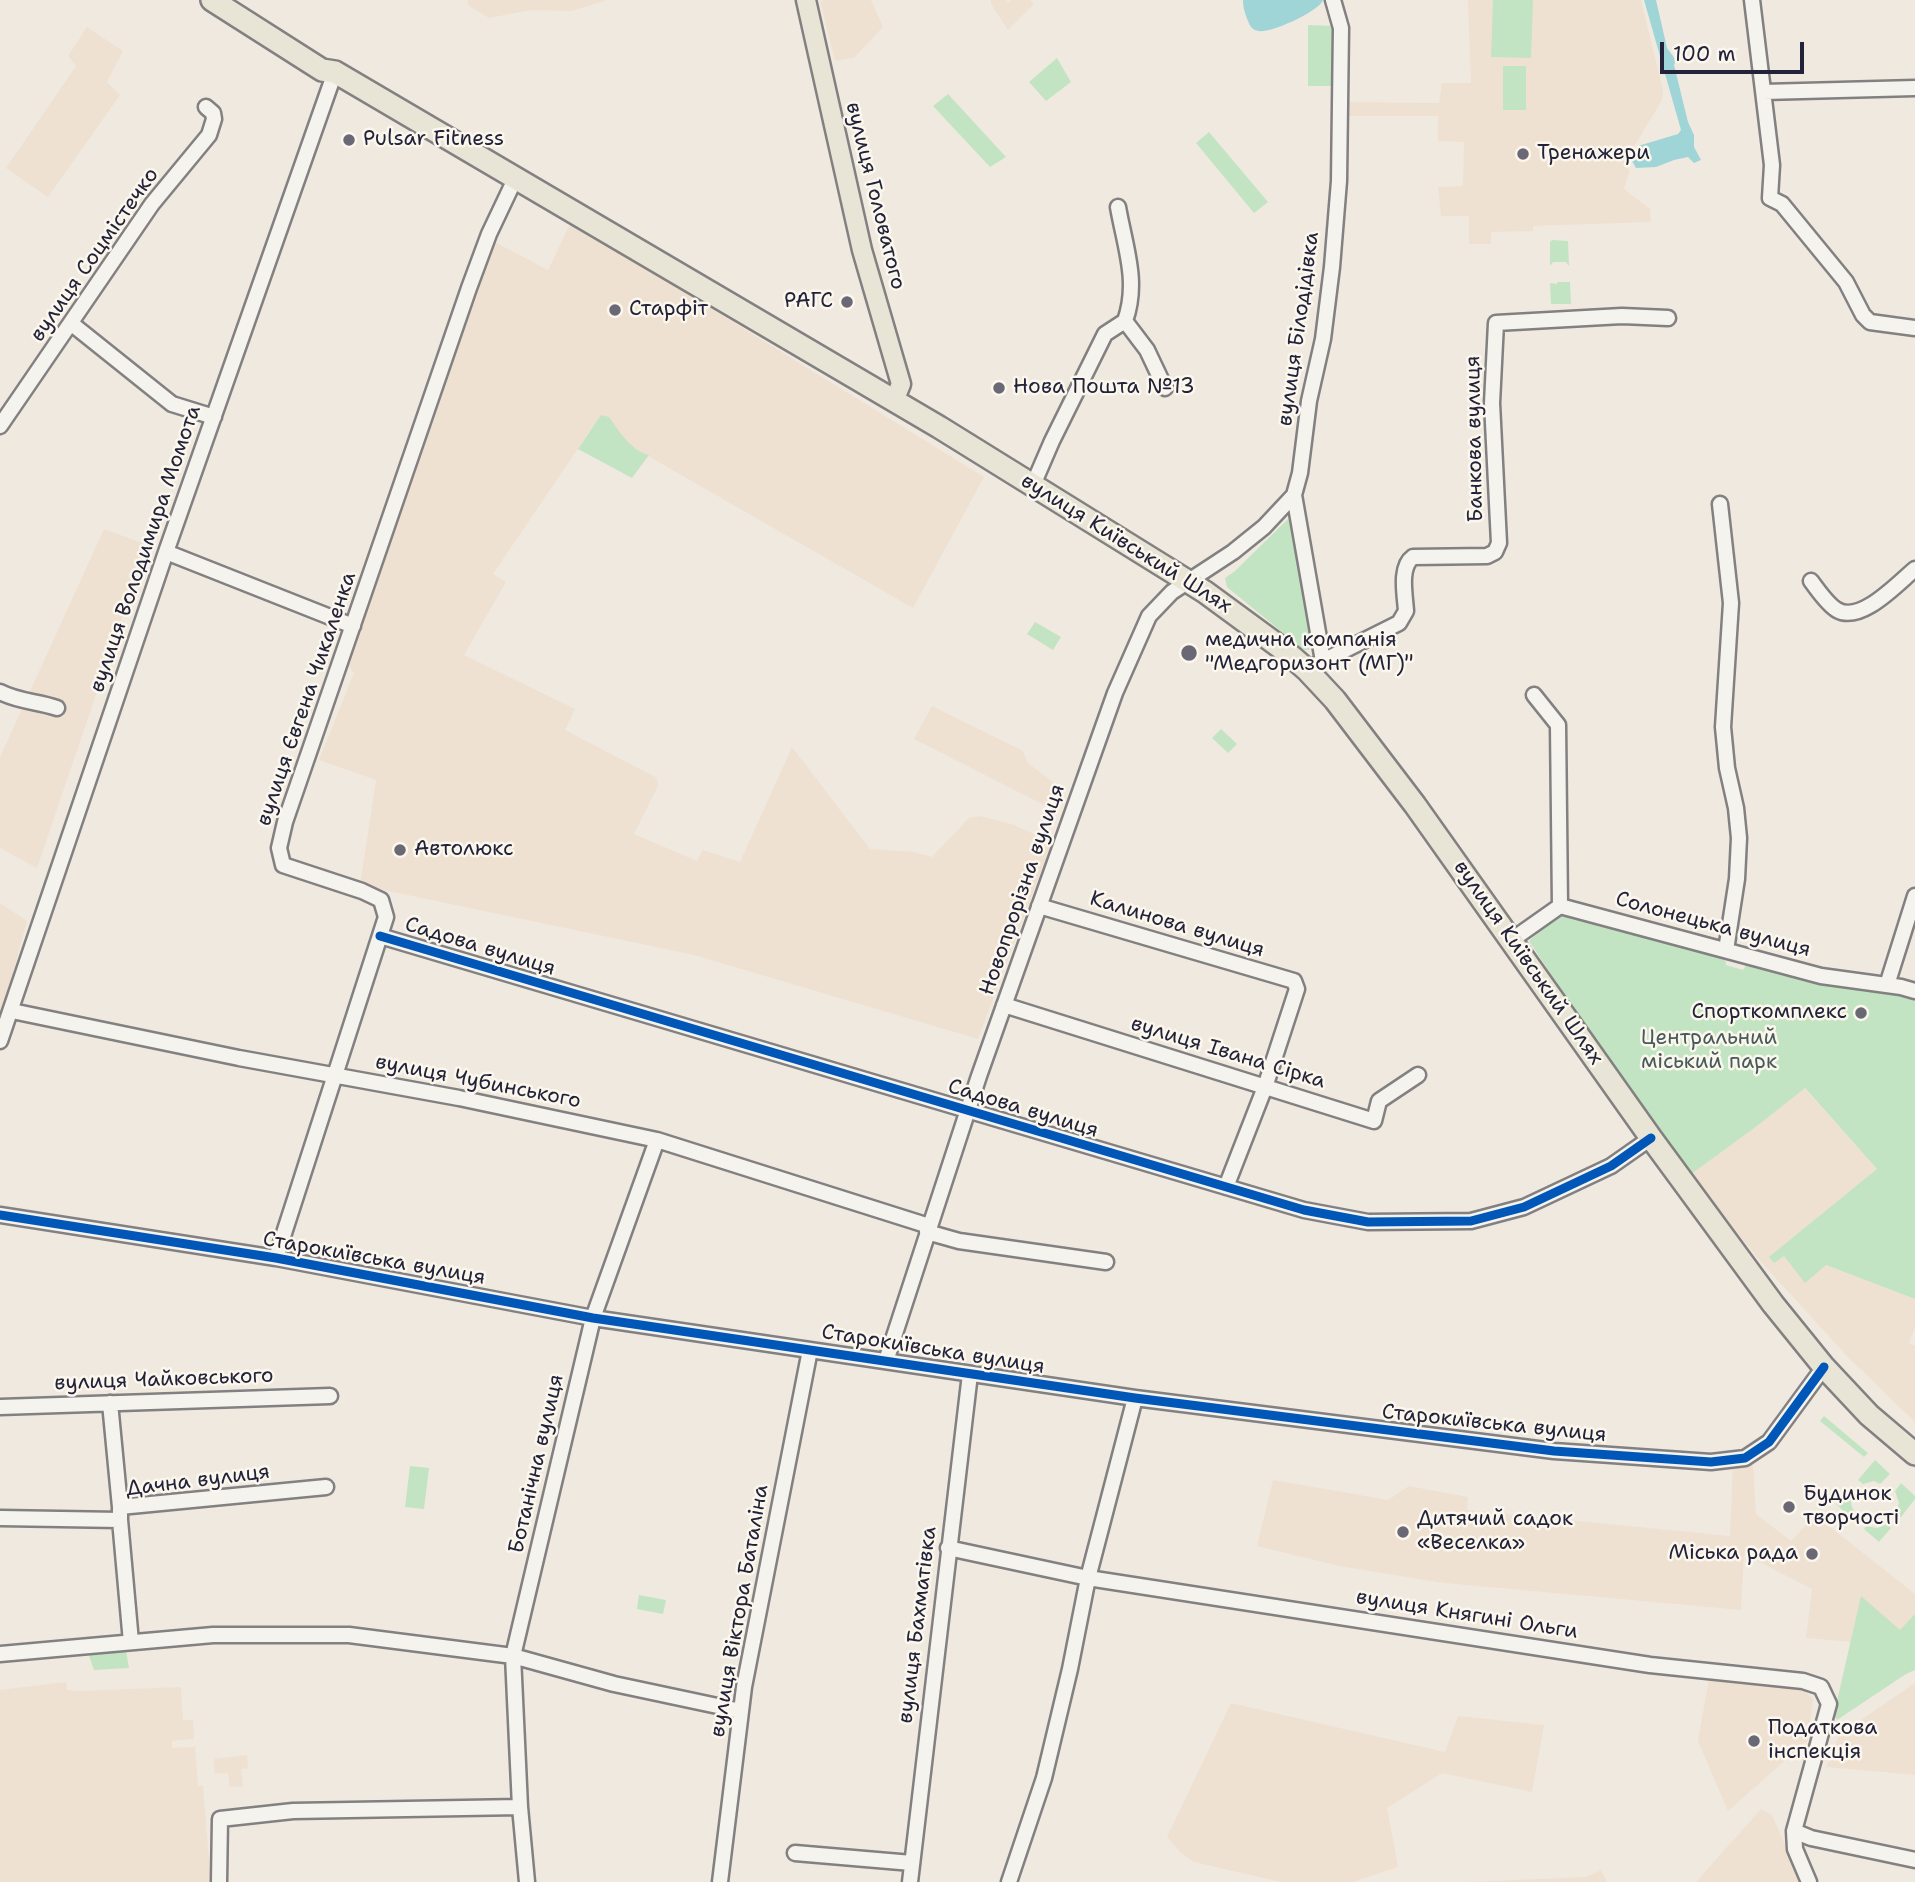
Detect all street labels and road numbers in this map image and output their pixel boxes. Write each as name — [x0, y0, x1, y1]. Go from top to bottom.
street label: вулиця Головатого — [840, 100, 910, 292]
street label: вулиця Соцмістечко — [25, 163, 165, 347]
street label: вулиця Білодідівка — [1273, 230, 1325, 428]
street label: Банкова вулиця — [1461, 355, 1489, 523]
street label: вулиця Володимира Момота — [85, 402, 207, 696]
street label: вулиця Київський Шлях — [1016, 469, 1236, 619]
street label: вулиця Євгена Чикаленка — [252, 569, 362, 829]
street label: Новопрорізна вулиця — [975, 781, 1071, 999]
street label: вулиця Київський Шлях — [1448, 856, 1608, 1070]
street label: Калинова вулиця — [1087, 886, 1267, 964]
street label: Солонецька вулиця — [1613, 887, 1813, 963]
street label: Садова вулиця — [402, 912, 558, 982]
street label: вулиця Івана Сірка — [1128, 1011, 1328, 1095]
street label: вулиця Чубинського — [373, 1050, 583, 1114]
street label: Садова вулиця — [945, 1074, 1101, 1144]
street label: Старокиївська вулиця — [261, 1227, 487, 1291]
street label: Старокиївська вулиця — [820, 1320, 1046, 1380]
street label: вулиця Чайковського — [54, 1364, 274, 1396]
street label: Ботанічна вулиця — [504, 1372, 570, 1556]
street label: Старокиївська вулиця — [1381, 1400, 1607, 1448]
street label: Дачна вулиця — [125, 1460, 271, 1502]
street label: вулиця Віктора Баталіна — [705, 1483, 775, 1739]
street label: вулиця Бахматівка — [893, 1525, 943, 1725]
street label: вулиця Княгині Ольги — [1354, 1585, 1580, 1645]

